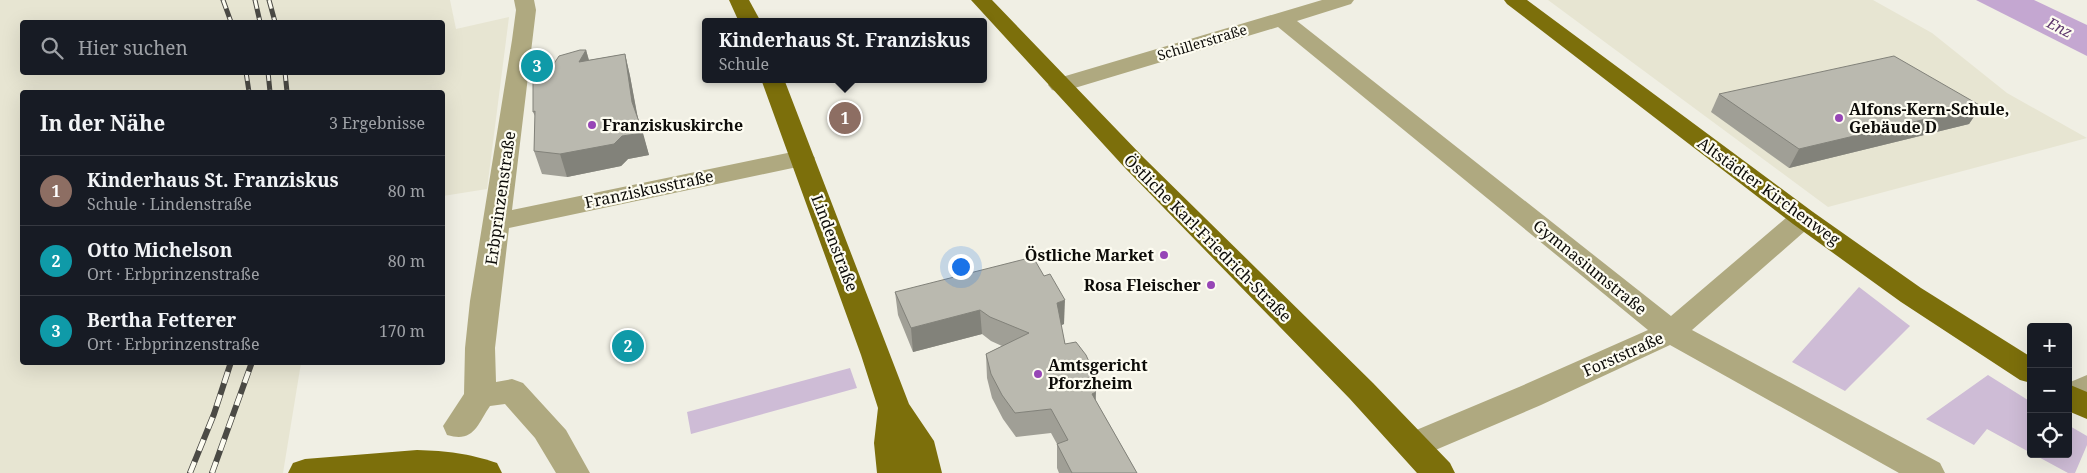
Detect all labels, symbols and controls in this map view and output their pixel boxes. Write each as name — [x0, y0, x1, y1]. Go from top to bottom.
water label: Enz — [2043, 12, 2076, 42]
popup — [702, 18, 987, 83]
street label: Schillerstraße — [1155, 19, 1249, 65]
search box — [20, 20, 445, 75]
text: Kinderhaus St. Franziskus — [719, 27, 970, 53]
icon: search — [38, 34, 66, 62]
text: Hier suchen — [78, 35, 188, 61]
pin: 3 — [521, 47, 553, 85]
text: Schule — [719, 53, 769, 75]
place label: Alfons-Kern-Schule, Gebäude D — [1849, 98, 2009, 138]
pin: 1 — [829, 99, 861, 137]
text: In der Nähe — [40, 109, 165, 137]
text: 3 Ergebnisse — [329, 112, 425, 134]
marker: Alfons-Kern-Schule, Gebäude D — [1833, 112, 1845, 124]
place label: Franziskuskirche — [602, 114, 743, 136]
marker: Franziskuskirche — [586, 119, 598, 131]
street label: Erbprinzenstraße — [480, 130, 520, 266]
street label: Altstädter Kirchenweg — [1693, 132, 1845, 250]
street label: Östliche Karl-Friedrich-Straße — [1119, 149, 1297, 327]
street label: Franziskusstraße — [583, 165, 715, 213]
text: Kinderhaus St. Franziskus — [87, 167, 339, 193]
text: 1 — [51, 180, 61, 202]
text: 80 m — [388, 180, 425, 202]
street label: Lindenstraße — [806, 191, 864, 295]
text: Schule · Lindenstraße — [87, 193, 252, 215]
street label: Gymnasiumstraße — [1528, 214, 1652, 320]
text: Otto Michelson — [87, 237, 232, 263]
place label: Östliche Market — [1025, 244, 1155, 266]
marker: Östliche Market — [1158, 249, 1170, 261]
text: 2 — [51, 250, 61, 272]
text: 80 m — [388, 250, 425, 272]
your location — [948, 254, 974, 280]
text: Ort · Erbprinzenstraße — [87, 263, 260, 285]
place label: Rosa Fleischer — [1084, 274, 1202, 296]
marker: Rosa Fleischer — [1205, 279, 1217, 291]
text: Bertha Fetterer — [87, 307, 236, 333]
text: 3 — [51, 320, 61, 342]
text: 170 m — [379, 320, 425, 342]
map controls — [2027, 323, 2072, 458]
button: + — [2027, 323, 2072, 368]
street label: Forststraße — [1579, 326, 1667, 382]
pin: 2 — [612, 327, 644, 365]
text: Ort · Erbprinzenstraße — [87, 333, 260, 355]
place label: Amtsgericht Pforzheim — [1048, 354, 1148, 394]
marker: Amtsgericht Pforzheim — [1032, 368, 1044, 380]
button: − — [2027, 368, 2072, 413]
button: locate — [2027, 413, 2072, 458]

